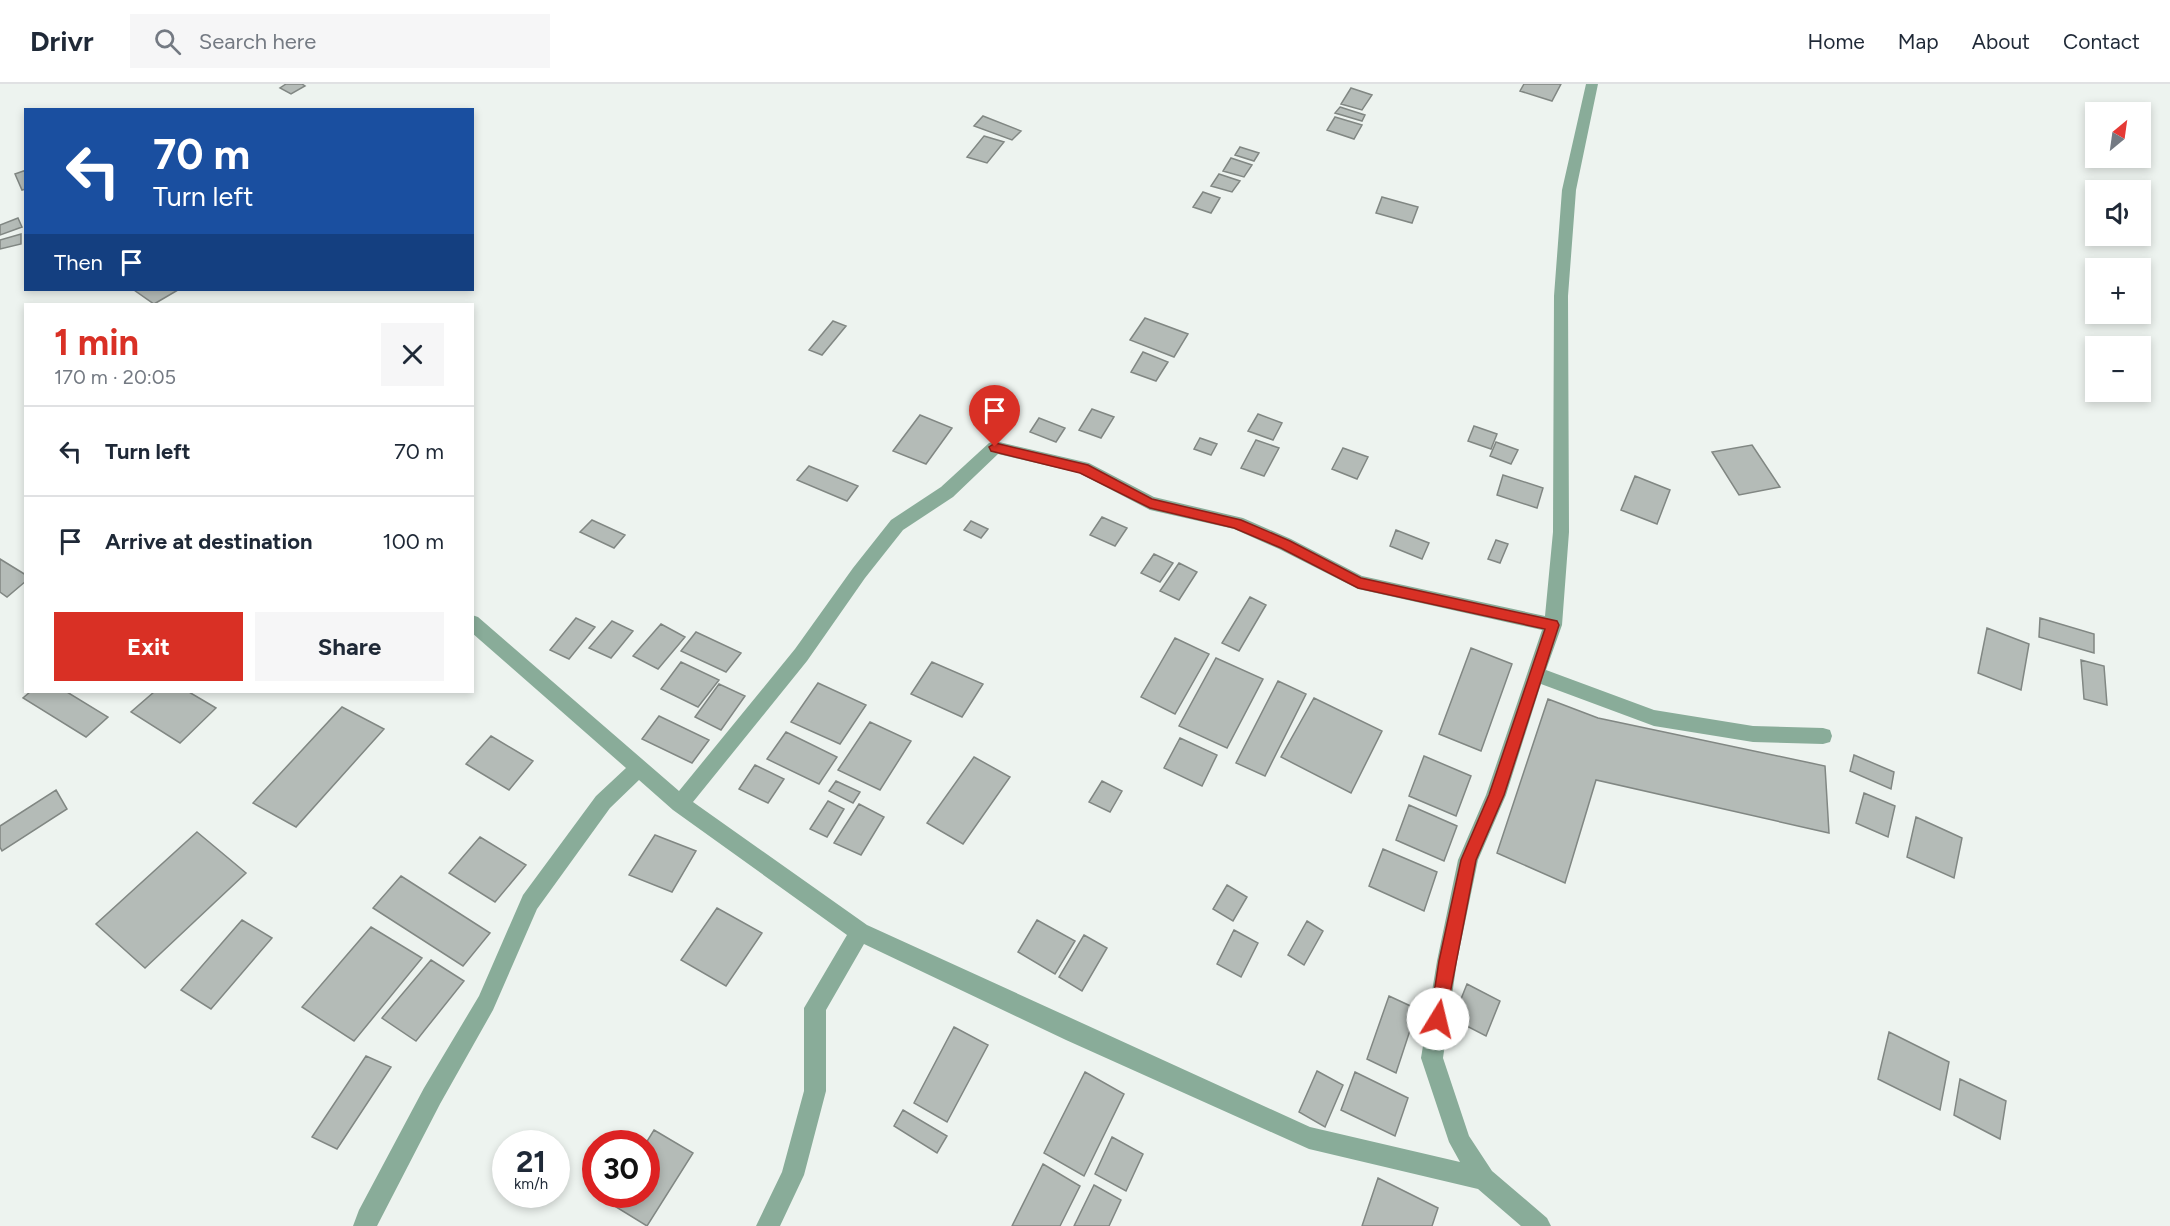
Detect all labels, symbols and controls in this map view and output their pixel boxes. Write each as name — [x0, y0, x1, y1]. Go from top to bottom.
search box — [130, 14, 550, 68]
text: Drivr — [30, 24, 94, 58]
icon: search — [151, 25, 184, 58]
text: Search here — [199, 28, 316, 55]
text: Home — [1808, 29, 1865, 54]
text: Map — [1898, 29, 1939, 54]
text: About — [1972, 29, 2030, 54]
text: Contact — [2063, 29, 2140, 54]
north arrow — [2085, 102, 2151, 168]
map controls — [2085, 102, 2151, 402]
text: 70 m — [153, 129, 250, 180]
icon: left — [54, 132, 132, 210]
text: Turn left — [153, 180, 253, 213]
button: sound — [2085, 180, 2151, 246]
icon: arrive — [115, 246, 148, 279]
text: Then — [54, 249, 103, 276]
button: + — [2085, 258, 2151, 324]
text: 1 min — [54, 321, 139, 364]
button: close — [381, 323, 444, 386]
button: − — [2085, 336, 2151, 402]
text: 170 m · 20:05 — [54, 365, 176, 389]
pin — [969, 385, 1020, 447]
icon: arrive — [978, 394, 1011, 427]
icon: left — [54, 435, 87, 468]
text: Turn left — [105, 438, 191, 465]
text: 70 m — [394, 438, 444, 465]
icon: arrive — [54, 525, 87, 558]
text: Arrive at destination — [105, 528, 313, 555]
text: 100 m — [383, 528, 444, 555]
button: Exit — [54, 612, 243, 681]
button: Share — [255, 612, 444, 681]
position arrow — [1406, 987, 1470, 1051]
speed limit sign: 30 — [582, 1130, 660, 1208]
text: 21 — [516, 1143, 546, 1180]
text: km/h — [514, 1175, 548, 1193]

